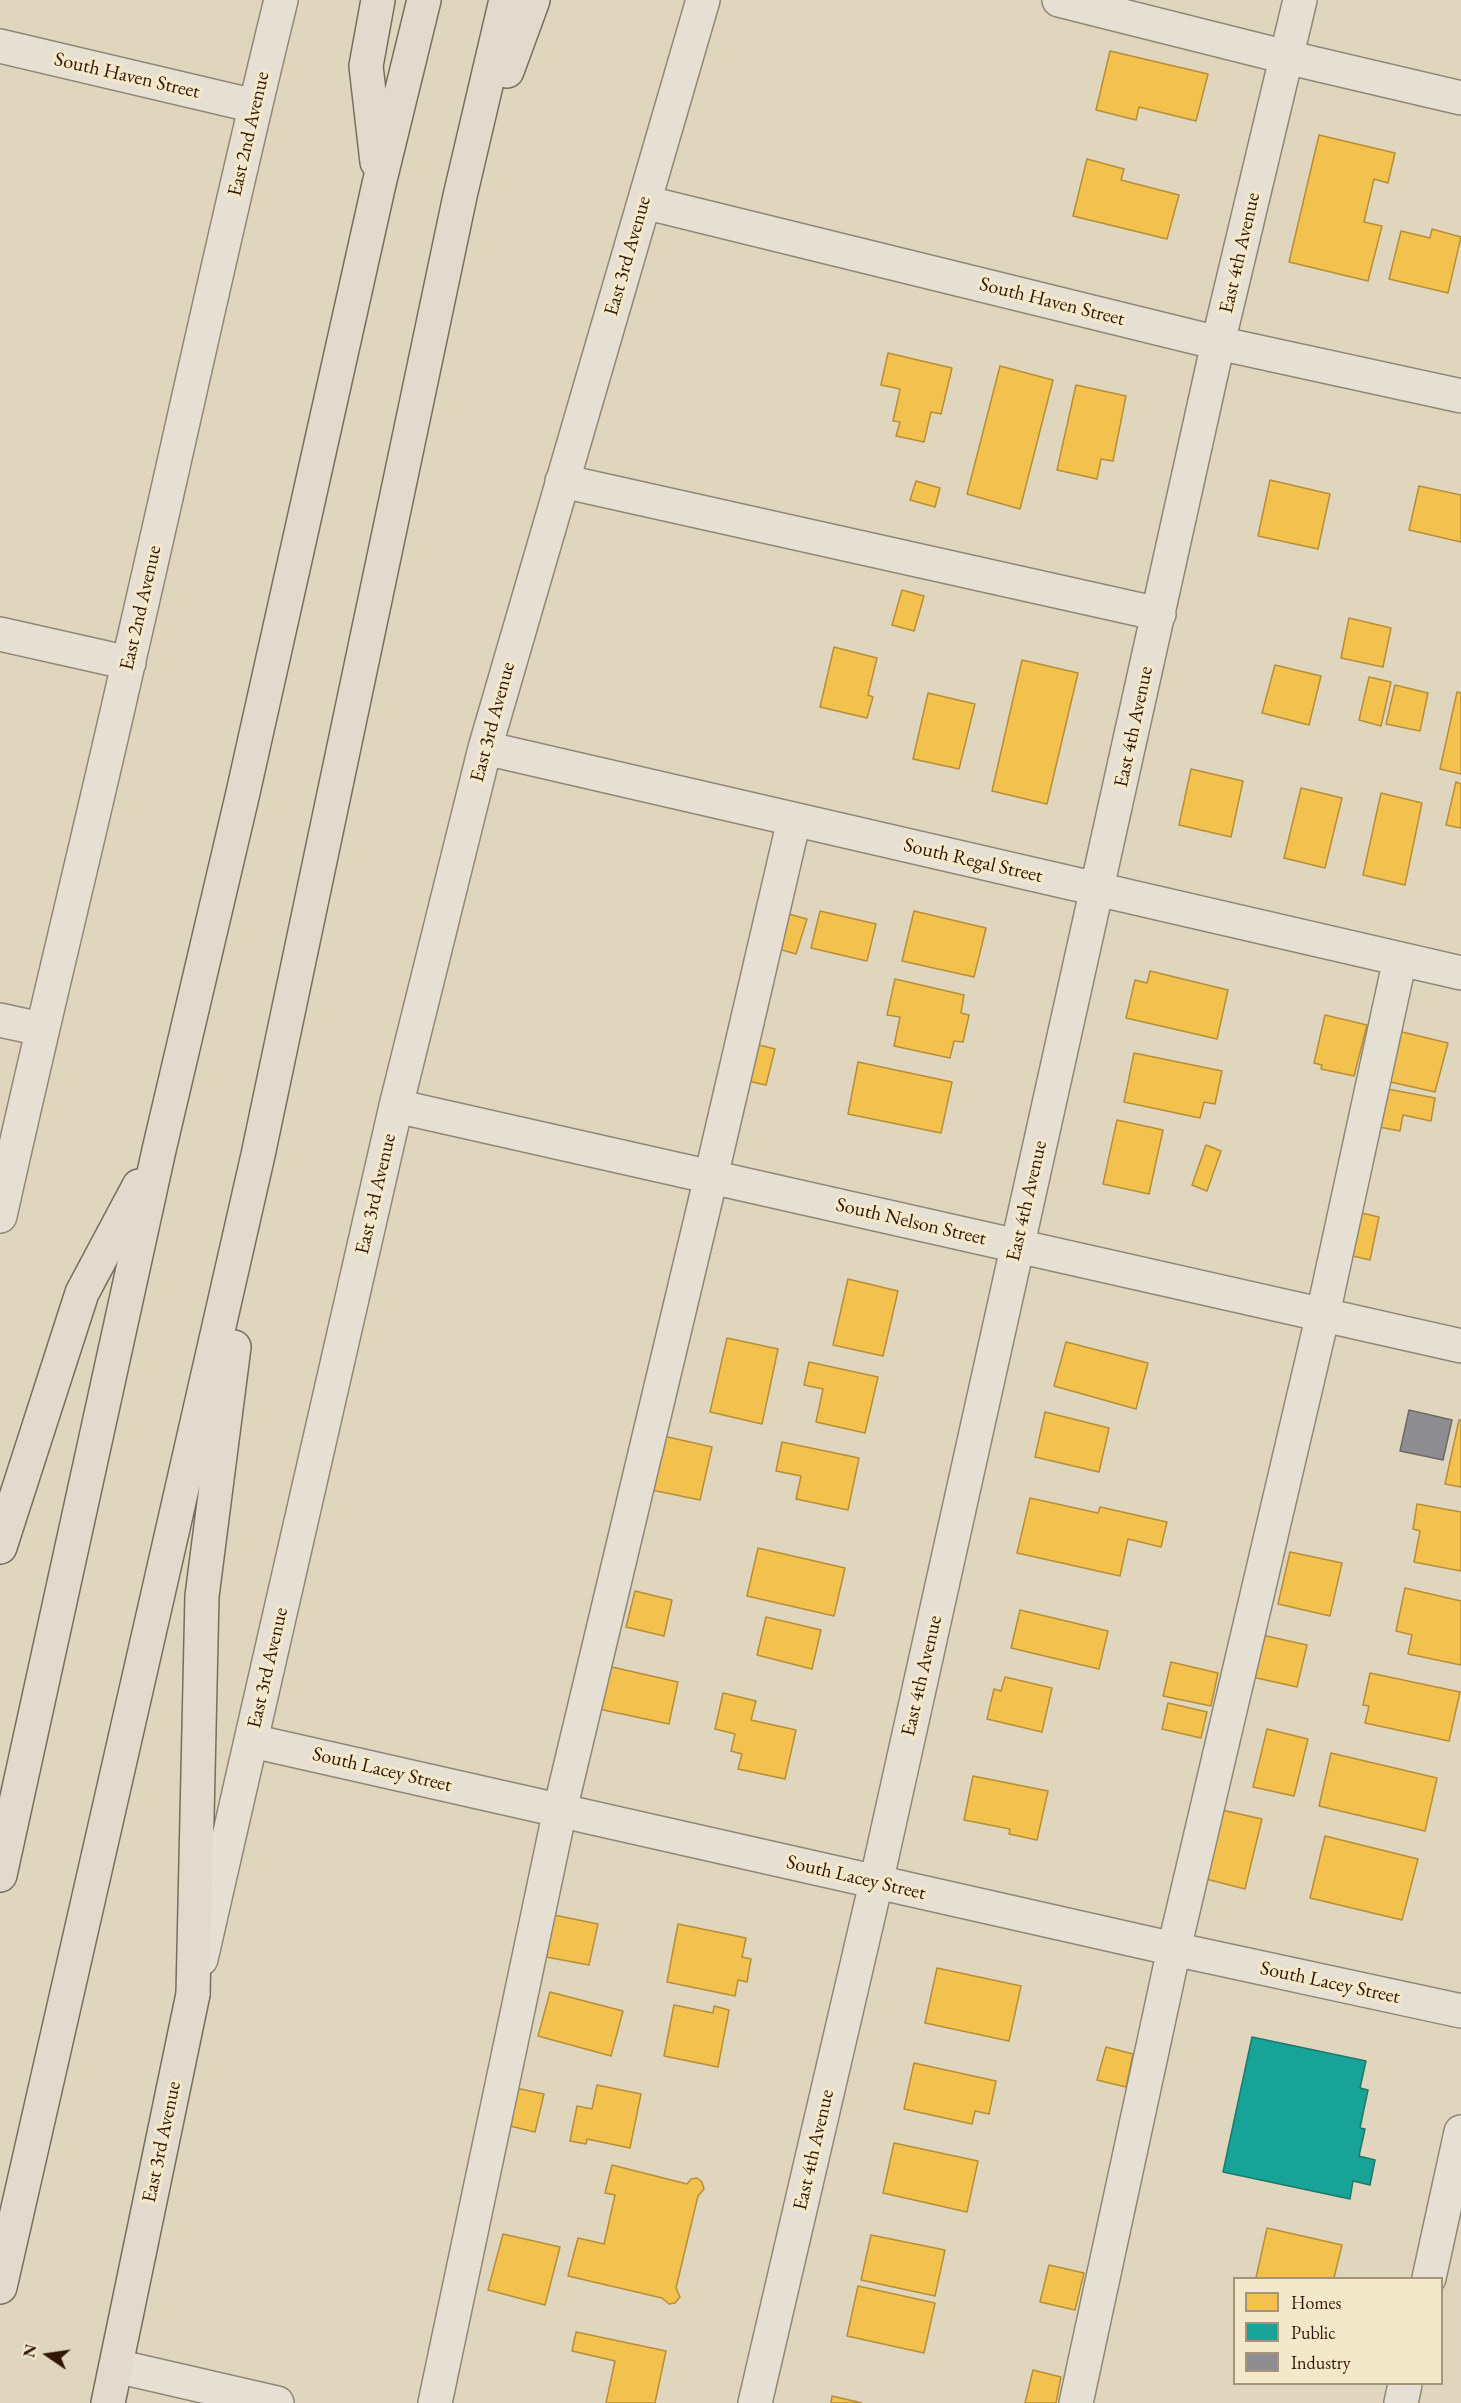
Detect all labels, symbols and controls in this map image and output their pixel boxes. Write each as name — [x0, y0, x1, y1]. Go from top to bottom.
street label: South Haven Street — [52, 48, 202, 104]
street label: East 2nd Avenue — [223, 69, 275, 199]
street label: East 4th Avenue — [1214, 190, 1266, 316]
street label: East 3rd Avenue — [599, 193, 657, 319]
street label: South Haven Street — [977, 272, 1127, 332]
street label: East 2nd Avenue — [115, 543, 167, 673]
street label: East 3rd Avenue — [465, 659, 521, 785]
street label: East 4th Avenue — [1109, 664, 1159, 790]
street label: South Regal Street — [901, 833, 1045, 889]
street label: East 3rd Avenue — [350, 1131, 402, 1257]
street label: East 4th Avenue — [1001, 1138, 1053, 1264]
street label: South Nelson Street — [833, 1193, 989, 1251]
street label: East 3rd Avenue — [242, 1605, 294, 1731]
street label: East 4th Avenue — [896, 1613, 948, 1739]
street label: South Lacey Street — [310, 1742, 454, 1798]
street label: South Lacey Street — [784, 1850, 928, 1906]
street label: South Lacey Street — [1258, 1956, 1402, 2010]
street label: East 3rd Avenue — [137, 2079, 187, 2205]
street label: East 4th Avenue — [788, 2087, 840, 2213]
legend — [1233, 2277, 1443, 2385]
text: Homes — [1291, 2291, 1341, 2314]
text: Public — [1291, 2321, 1335, 2344]
north arrow — [18, 2325, 78, 2385]
text: N — [18, 2342, 42, 2360]
text: Industry — [1291, 2351, 1351, 2374]

